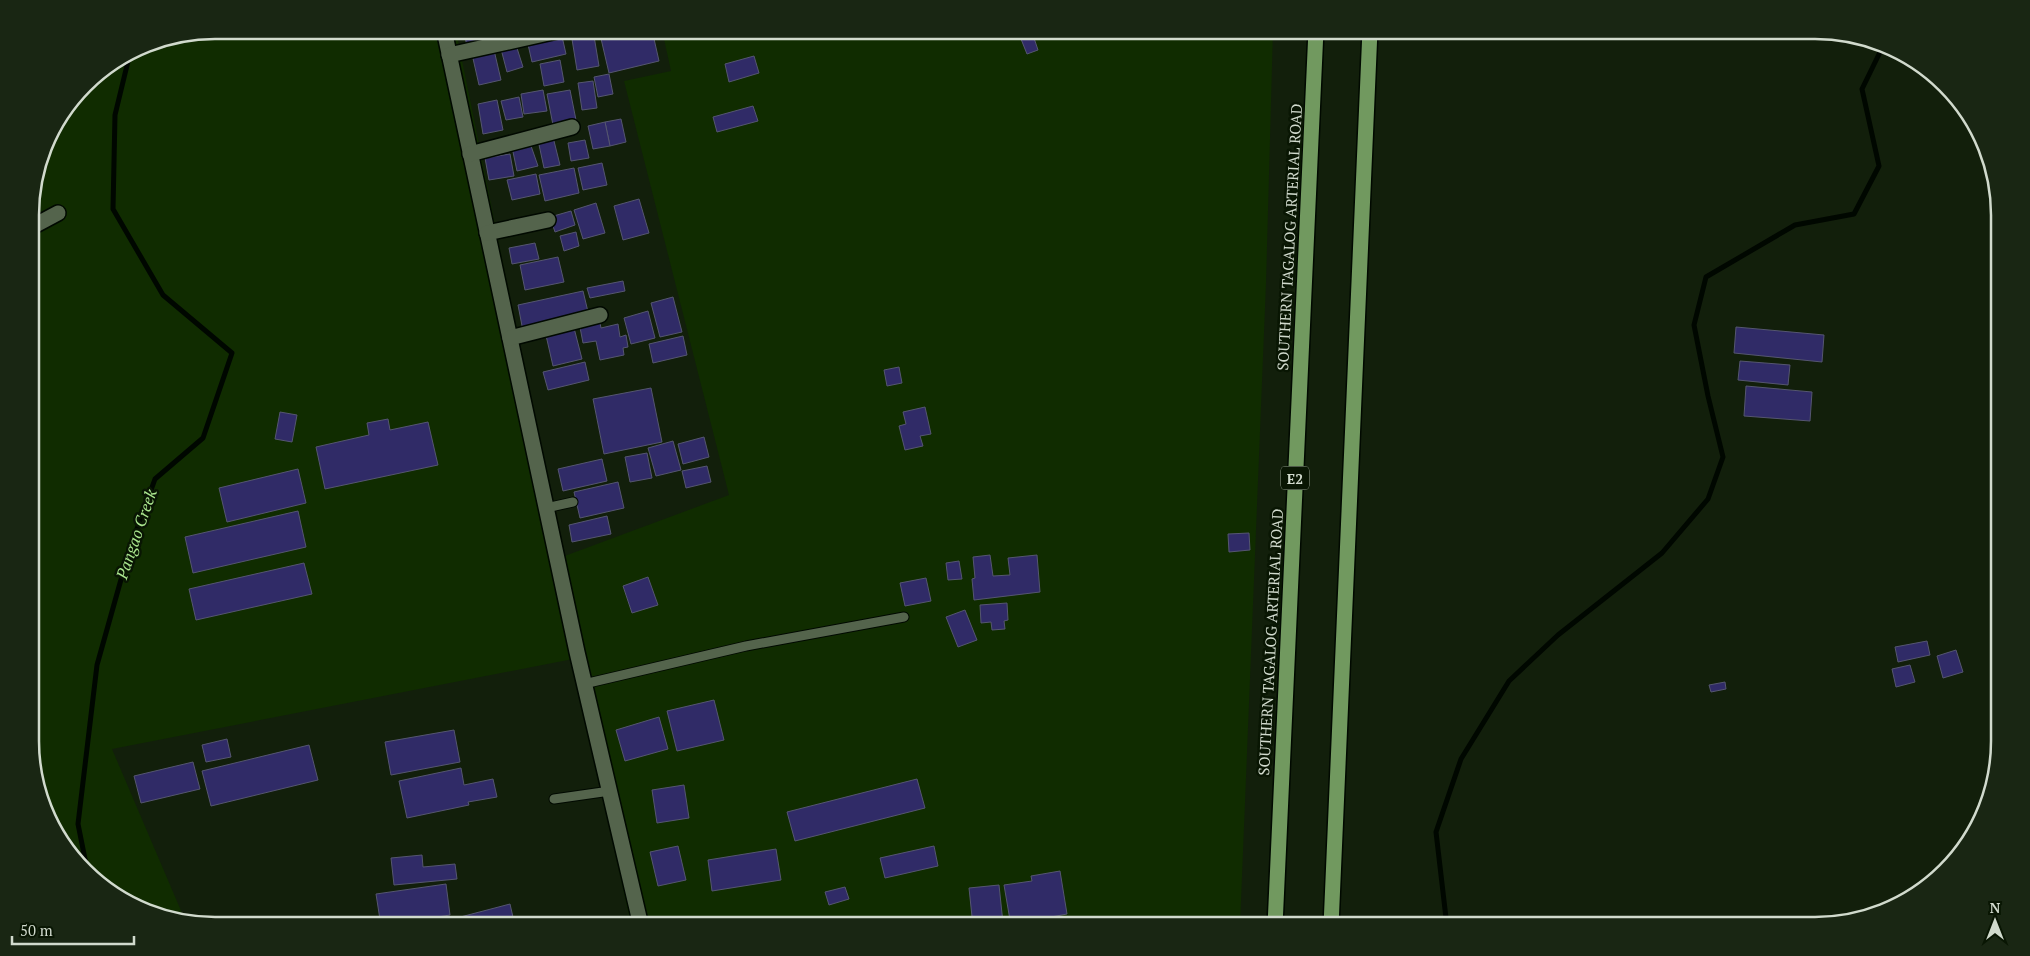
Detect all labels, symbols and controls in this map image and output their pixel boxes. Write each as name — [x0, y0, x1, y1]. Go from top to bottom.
street label: SOUTHERN TAGALOG ARTERIAL ROAD — [1272, 103, 1306, 371]
road number: E2 — [1281, 466, 1309, 489]
water label: Pangao Creek — [110, 486, 162, 583]
street label: SOUTHERN TAGALOG ARTERIAL ROAD — [1253, 508, 1287, 776]
north arrow — [1970, 896, 2020, 946]
text: N — [1990, 898, 2001, 917]
scale bar — [12, 914, 135, 946]
text: 50 m — [20, 920, 53, 940]

